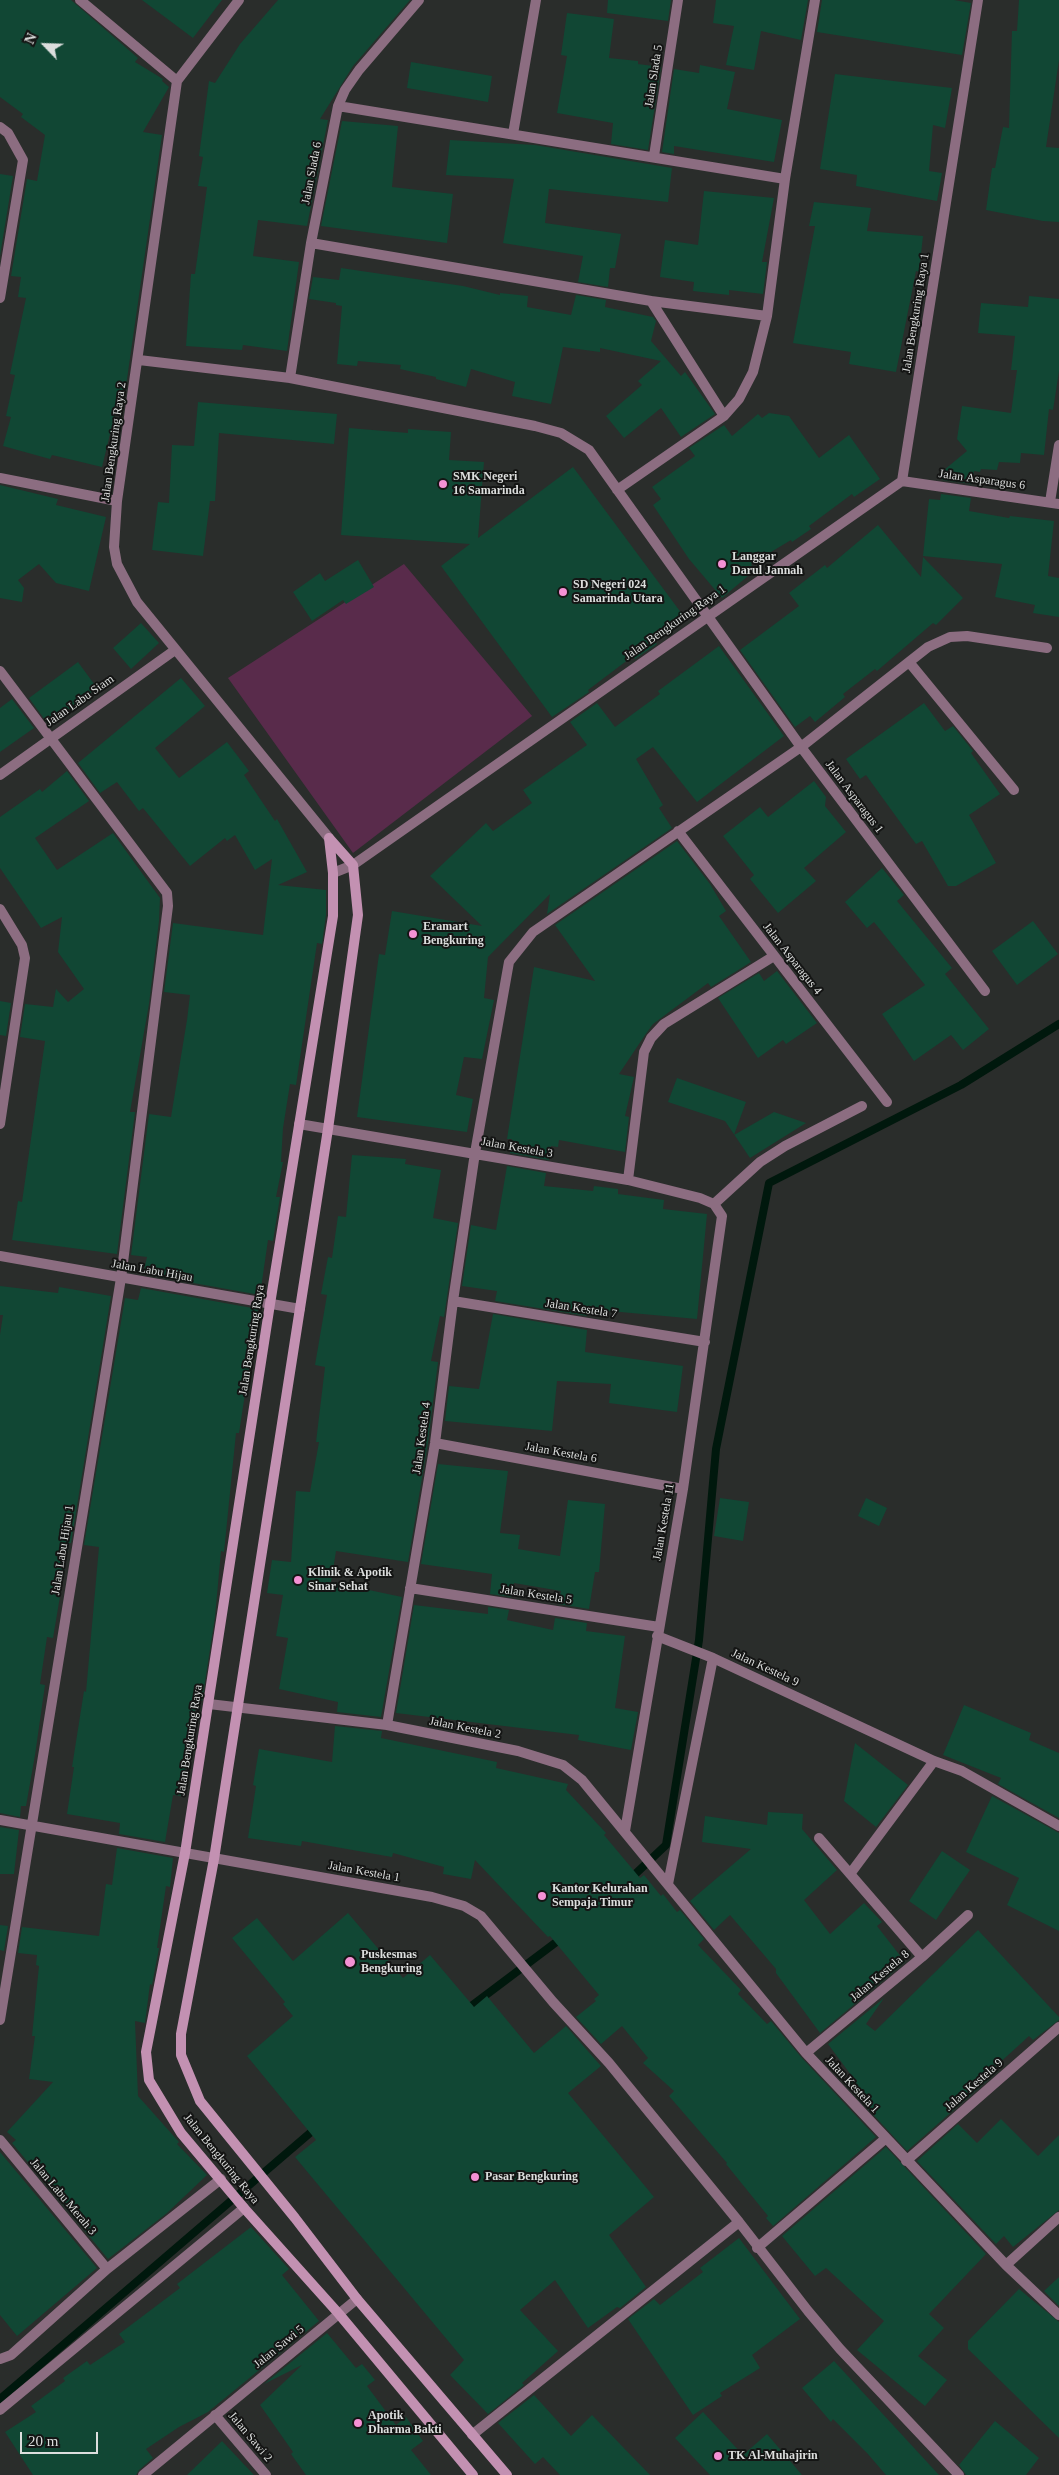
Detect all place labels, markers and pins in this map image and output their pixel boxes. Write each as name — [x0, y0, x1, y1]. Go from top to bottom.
place label: SMK Negeri 16 Samarinda — [453, 470, 525, 498]
marker: SMK Negeri 16 Samarinda — [437, 478, 449, 490]
place label: Langgar Darul Jannah — [732, 550, 803, 578]
marker: Langgar Darul Jannah — [716, 558, 728, 570]
place label: SD Negeri 024 Samarinda Utara — [573, 578, 663, 606]
marker: SD Negeri 024 Samarinda Utara — [557, 586, 569, 598]
place label: Eramart Bengkuring — [423, 920, 484, 948]
marker: Eramart Bengkuring — [407, 928, 419, 940]
place label: Klinik & Apotik Sinar Sehat — [308, 1566, 392, 1594]
marker: Klinik & Apotik Sinar Sehat — [292, 1574, 304, 1586]
place label: Kantor Kelurahan Sempaja Timur — [552, 1882, 648, 1910]
marker: Kantor Kelurahan Sempaja Timur — [536, 1890, 548, 1902]
place label: Puskesmas Bengkuring — [361, 1948, 422, 1976]
marker: Puskesmas Bengkuring — [343, 1955, 357, 1969]
place label: Pasar Bengkuring — [485, 2170, 578, 2184]
marker: Pasar Bengkuring — [469, 2171, 481, 2183]
place label: Apotik Dharma Bakti — [368, 2409, 442, 2437]
marker: Apotik Dharma Bakti — [352, 2417, 364, 2429]
place label: TK Al-Muhajirin — [728, 2449, 818, 2463]
marker: TK Al-Muhajirin — [712, 2450, 724, 2462]

